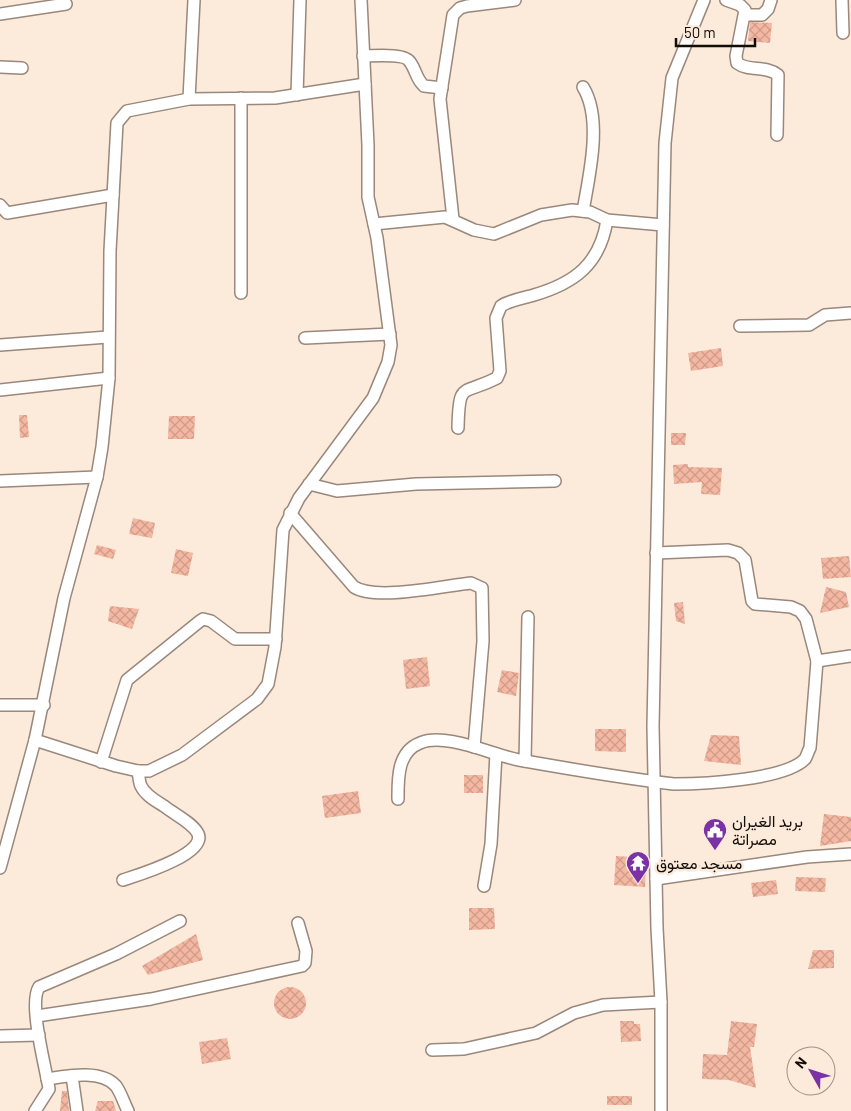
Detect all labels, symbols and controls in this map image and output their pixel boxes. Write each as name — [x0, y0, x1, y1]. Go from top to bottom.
scale bar — [676, 15, 755, 47]
text: 50 m — [684, 23, 716, 41]
place label: بريد الغيران مصراتة — [732, 811, 803, 850]
public building icon: بريد الغيران مصراتة — [702, 817, 728, 851]
temple icon: مسجد معتوق — [625, 850, 651, 884]
place label: مسجد معتوق — [656, 853, 742, 874]
north arrow — [786, 1046, 836, 1096]
text: N — [791, 1054, 810, 1071]

